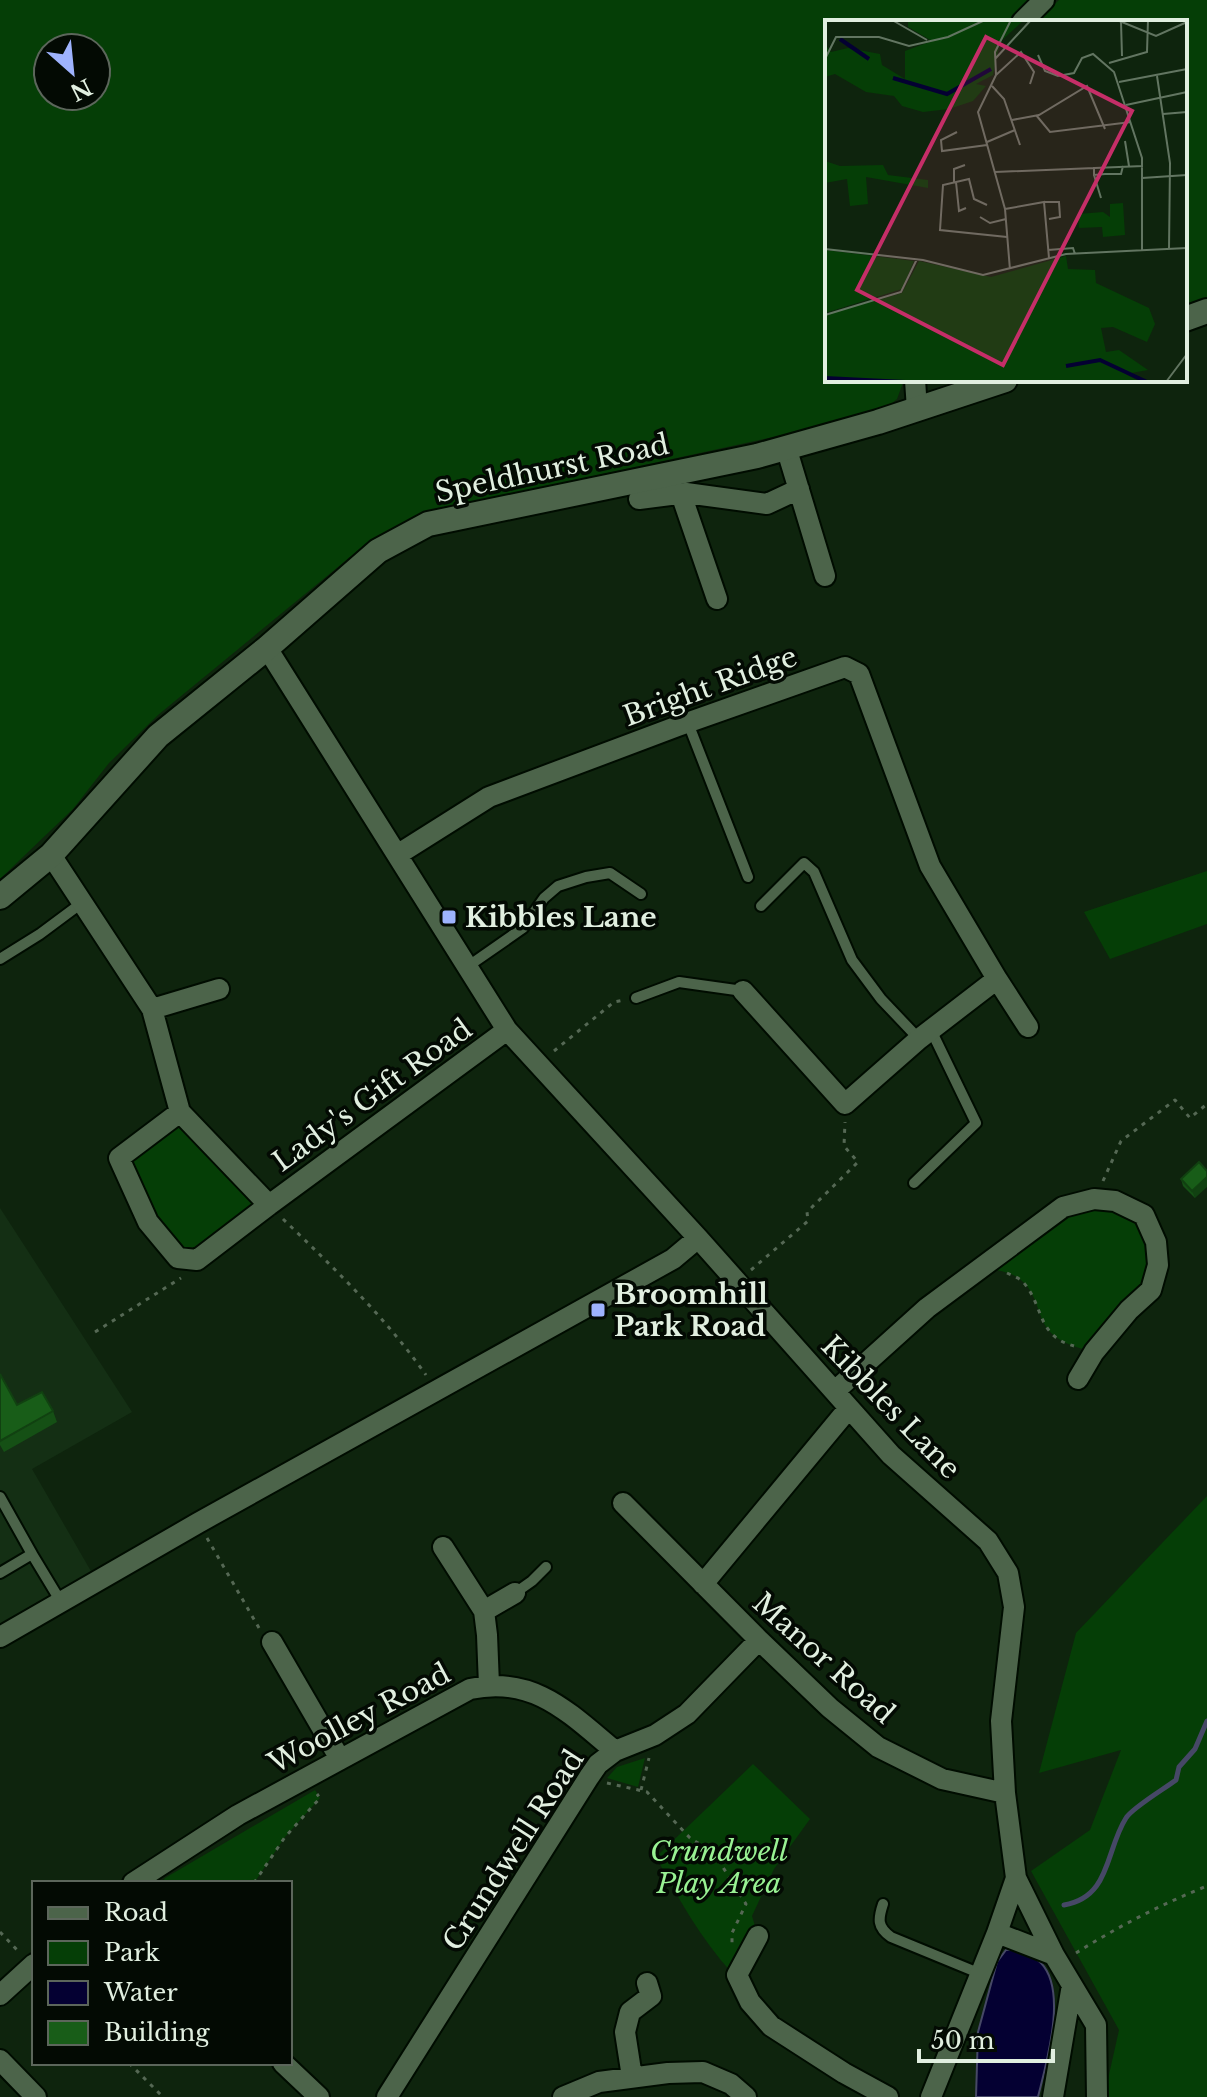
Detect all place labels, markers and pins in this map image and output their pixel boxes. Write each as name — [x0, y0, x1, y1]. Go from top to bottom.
place label: Kibbles Lane — [465, 900, 657, 935]
marker: Kibbles Lane — [440, 908, 458, 926]
place label: Broomhill Park Road — [614, 1277, 768, 1344]
marker: Broomhill Park Road — [589, 1301, 607, 1319]

